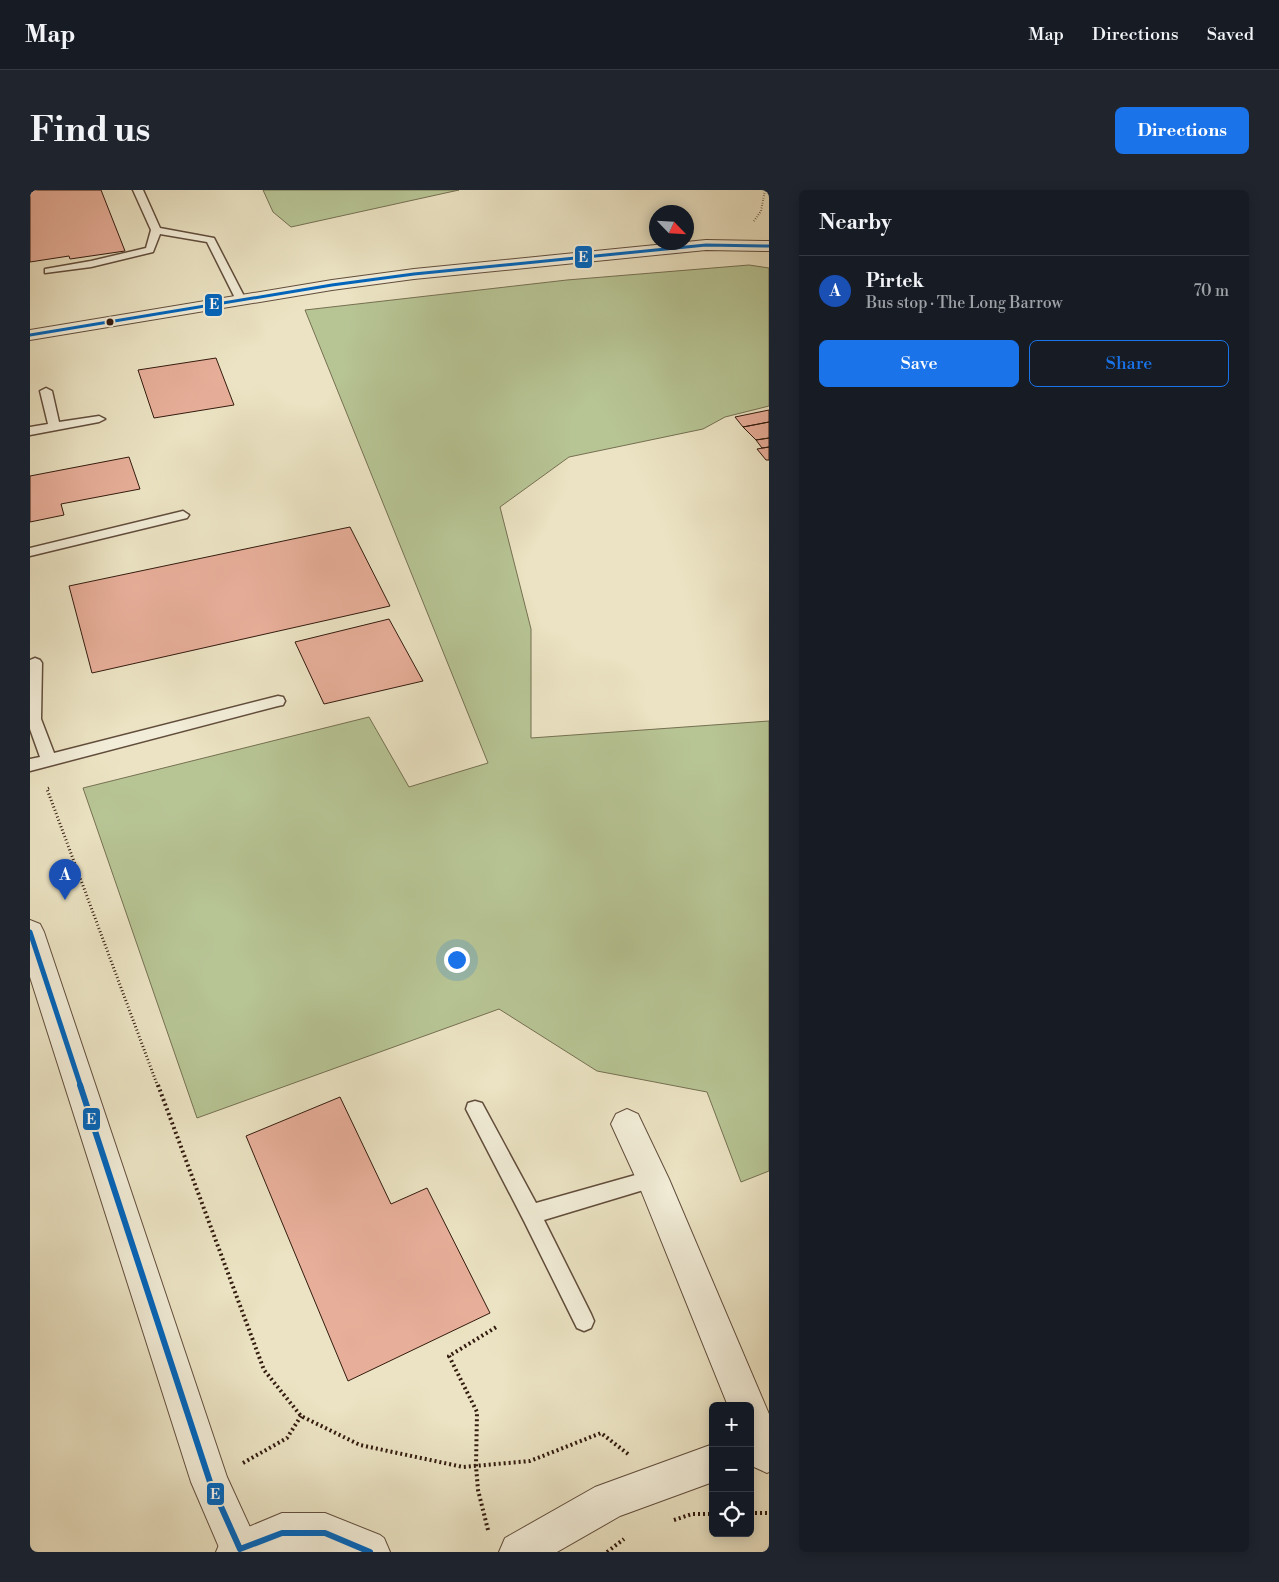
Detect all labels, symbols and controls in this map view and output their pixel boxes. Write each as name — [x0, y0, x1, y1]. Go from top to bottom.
text: Map — [25, 20, 75, 50]
text: Map — [1028, 23, 1064, 46]
text: Directions — [1092, 23, 1179, 46]
text: Saved — [1207, 23, 1254, 46]
button: Directions — [1115, 107, 1249, 154]
text: Find us — [30, 109, 150, 152]
north arrow — [649, 205, 694, 250]
text: Nearby — [819, 210, 892, 236]
line badge: E — [574, 245, 593, 269]
text: E — [578, 249, 588, 267]
text: Pirtek — [866, 269, 924, 293]
text: A — [829, 281, 841, 301]
text: 70 m — [1193, 281, 1229, 301]
line badge: E — [204, 293, 223, 317]
text: Bus stop · The Long Barrow — [866, 293, 1062, 313]
text: E — [209, 296, 219, 314]
unlabelled marker — [105, 317, 115, 327]
button: Save — [819, 340, 1019, 387]
button: Share — [1029, 340, 1229, 387]
pin: A — [49, 859, 81, 900]
your location — [444, 947, 470, 973]
line badge: E — [82, 1107, 101, 1131]
text: E — [86, 1111, 96, 1129]
map controls — [709, 1402, 754, 1537]
button: + — [709, 1402, 754, 1447]
button: − — [709, 1447, 754, 1492]
line badge: E — [206, 1482, 225, 1506]
text: E — [210, 1486, 220, 1504]
button: locate — [709, 1492, 754, 1537]

